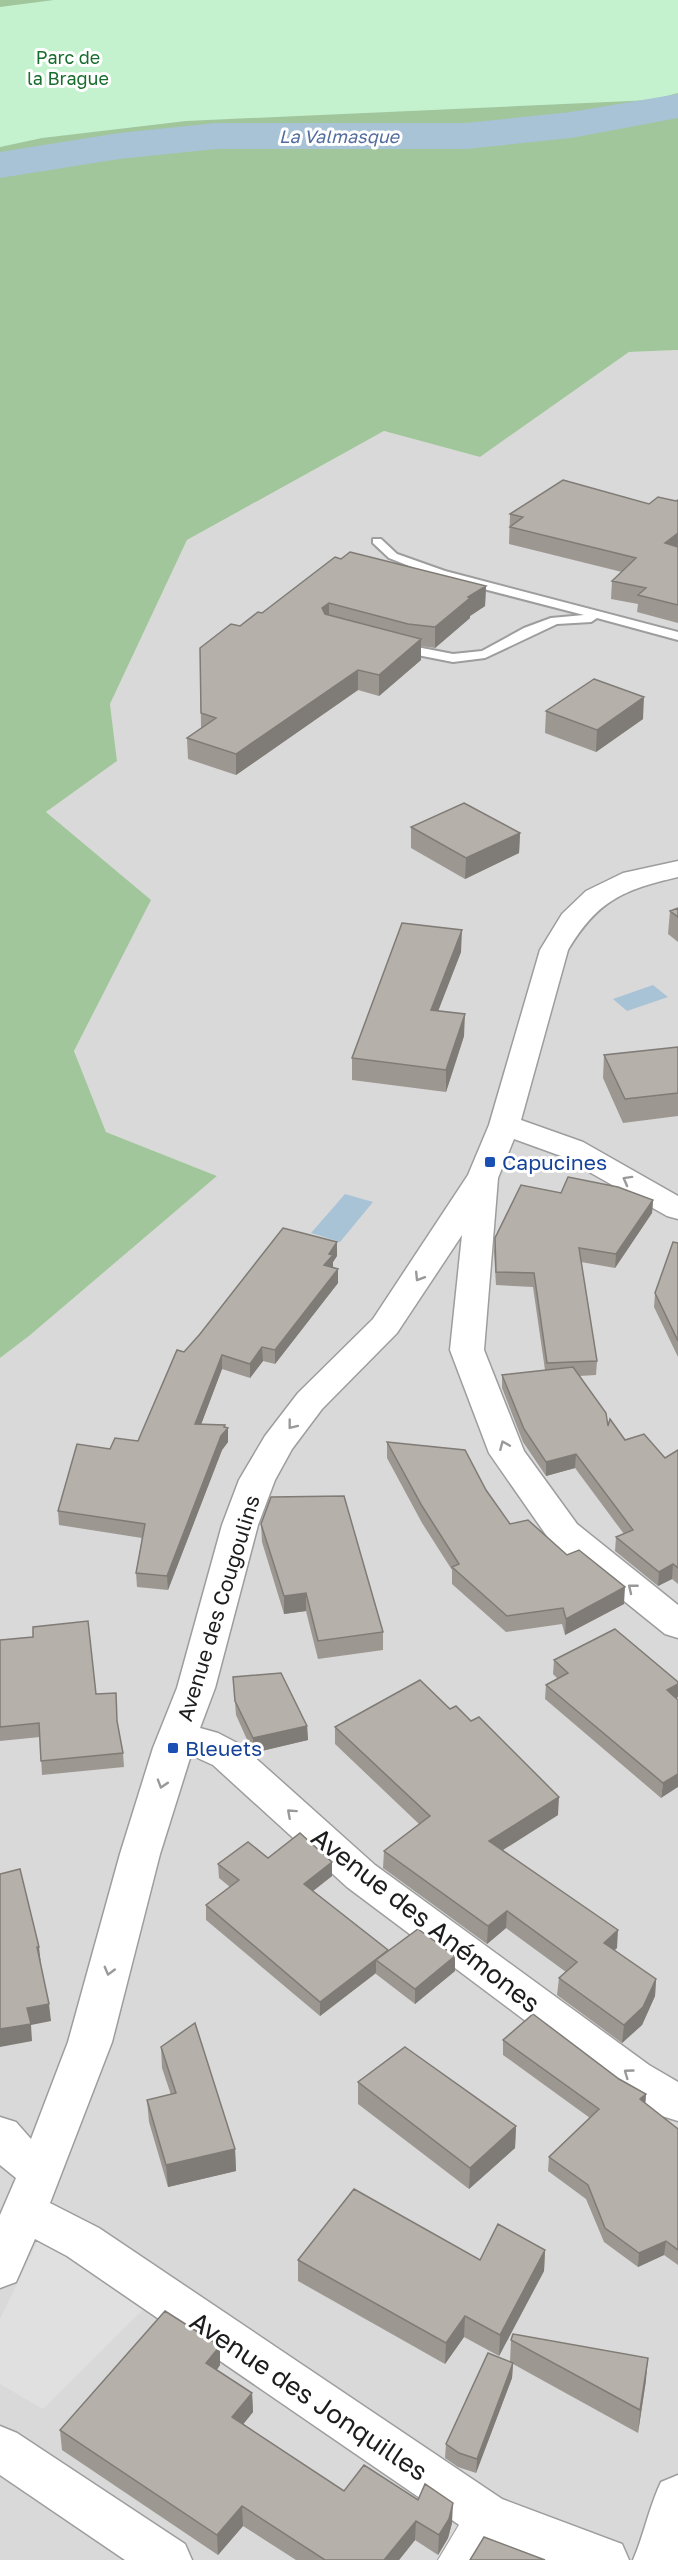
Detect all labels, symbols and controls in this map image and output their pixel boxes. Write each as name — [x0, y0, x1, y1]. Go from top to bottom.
park label: Parc de la Brague — [27, 46, 109, 89]
water label: La Valmasque — [279, 125, 401, 147]
place label: Capucines — [502, 1149, 607, 1175]
marker: Capucines — [483, 1155, 497, 1169]
one-way arrow — [623, 1176, 633, 1187]
one-way arrow — [414, 1271, 426, 1281]
one-way arrow — [288, 1418, 299, 1429]
one-way arrow — [499, 1440, 511, 1451]
street label: Avenue des Cougoulins — [171, 1492, 265, 1724]
one-way arrow — [628, 1585, 639, 1596]
place label: Bleuets — [185, 1735, 262, 1761]
marker: Bleuets — [166, 1741, 180, 1755]
one-way arrow — [157, 1778, 169, 1789]
one-way arrow — [287, 1809, 298, 1820]
street label: Avenue des Anémones — [306, 1821, 546, 2019]
one-way arrow — [104, 1965, 116, 1976]
one-way arrow — [623, 2069, 634, 2080]
street label: Avenue des Jonquilles — [184, 2305, 434, 2487]

